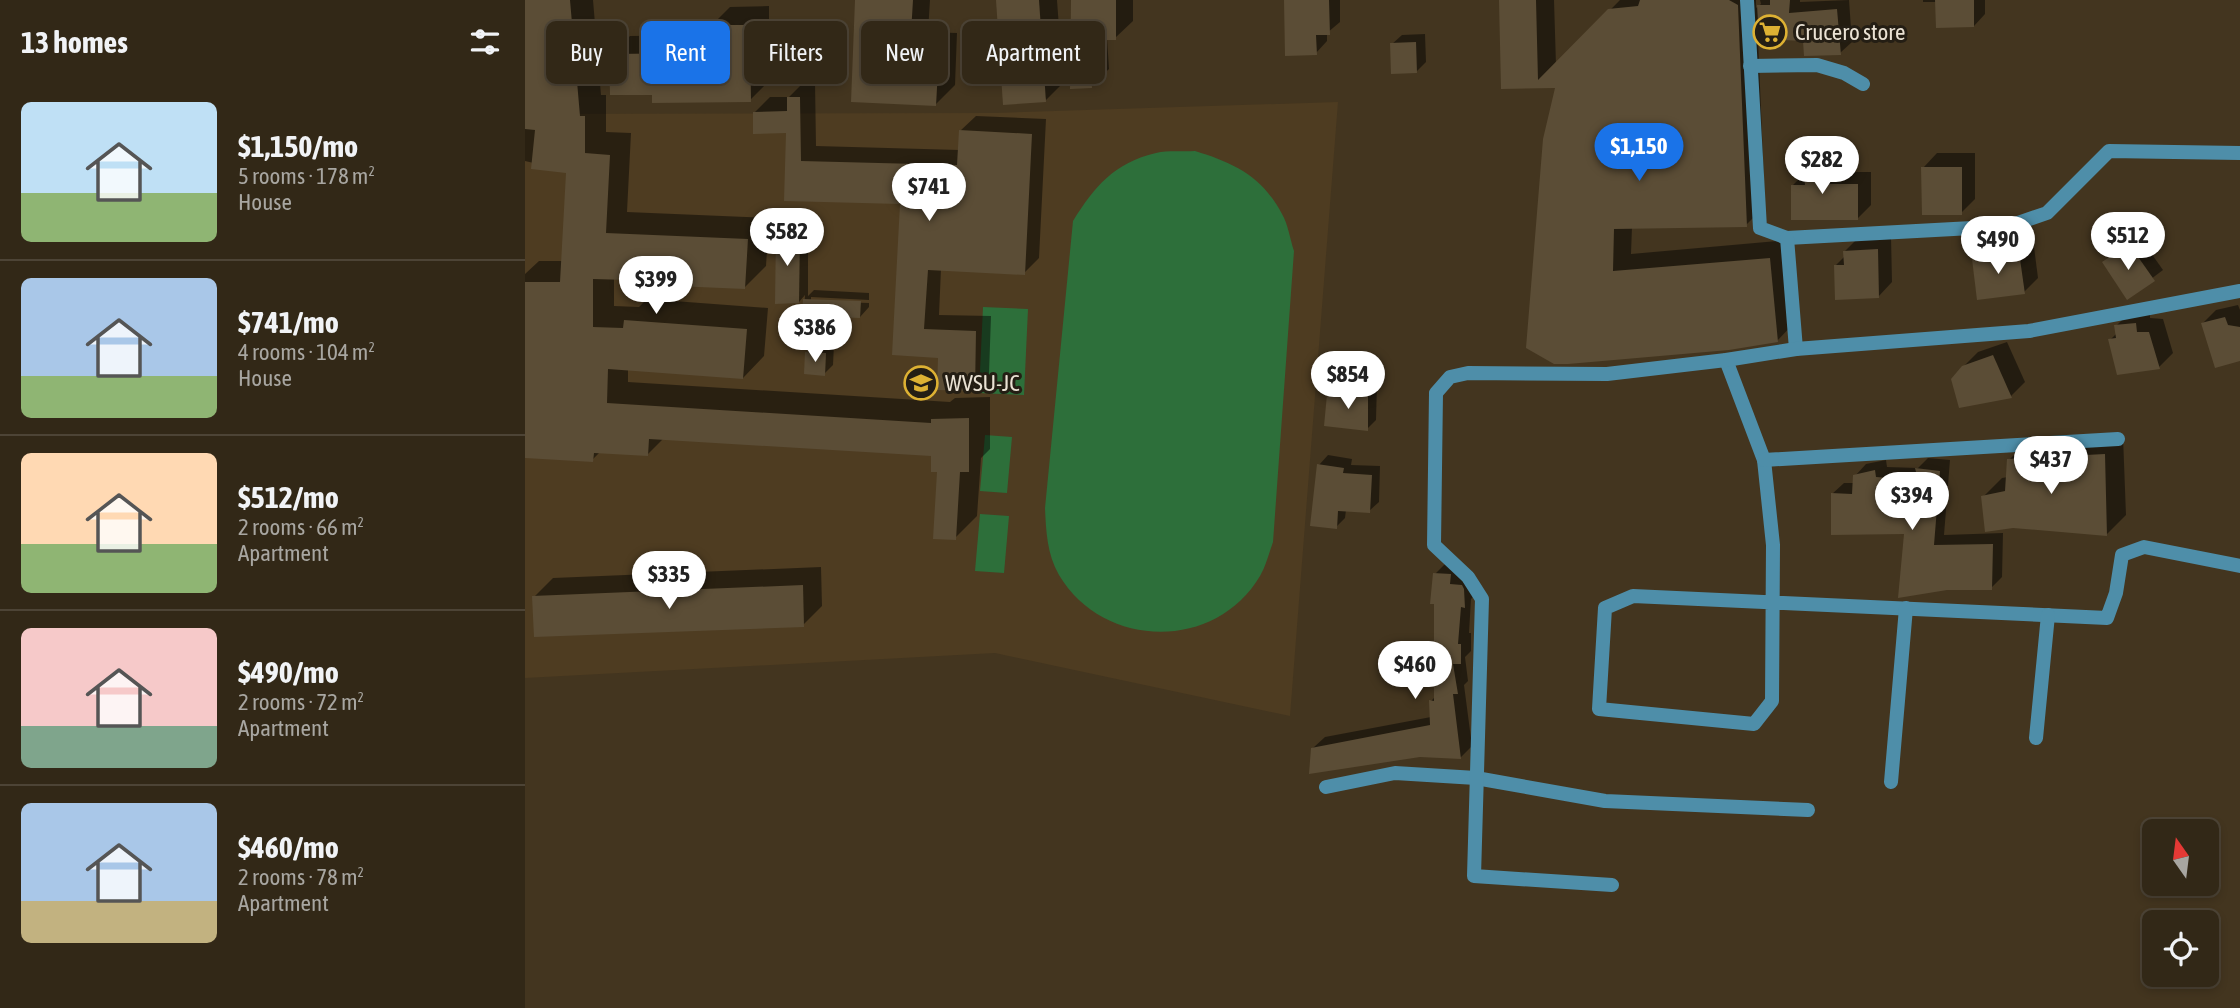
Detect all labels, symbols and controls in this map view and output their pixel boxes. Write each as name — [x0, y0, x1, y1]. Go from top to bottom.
supermarket icon: Crucero store — [1751, 13, 1789, 51]
place label: Crucero store — [1795, 19, 1906, 45]
chip: Buy — [546, 21, 627, 84]
chip: Rent — [641, 21, 730, 84]
chip: Filters — [744, 21, 847, 84]
chip: New — [861, 21, 948, 84]
chip: Apartment — [962, 21, 1105, 84]
icon: filters — [466, 23, 504, 61]
text: 13 homes — [21, 25, 128, 59]
pin: $1,150 — [1582, 124, 1696, 183]
text: $1,150/mo — [238, 129, 358, 163]
icon: home — [77, 130, 161, 214]
text: $1,150 — [1611, 133, 1668, 159]
pin: $282 — [1781, 136, 1863, 196]
text: $282 — [1801, 146, 1843, 172]
text: 5 rooms · 178 m² — [238, 163, 375, 189]
pin: $741 — [888, 164, 970, 223]
text: $741 — [908, 173, 950, 199]
text: House — [238, 189, 292, 215]
pin: $582 — [746, 208, 828, 268]
pin: $512 — [2087, 212, 2169, 272]
pin: $490 — [1957, 216, 2039, 276]
text: $582 — [766, 218, 808, 244]
text: $512 — [2107, 222, 2149, 248]
text: $490 — [1977, 226, 2019, 252]
pin: $399 — [615, 256, 697, 316]
text: $399 — [635, 266, 677, 292]
pin: $386 — [774, 304, 856, 364]
text: $741/mo — [238, 305, 339, 339]
icon: home — [77, 306, 161, 390]
text: $386 — [794, 314, 836, 340]
text: 4 rooms · 104 m² — [238, 339, 375, 365]
pin: $854 — [1307, 352, 1389, 411]
text: $854 — [1327, 361, 1369, 387]
school or university icon: WVSU-JC — [902, 364, 940, 402]
text: House — [238, 365, 292, 391]
place label: WVSU-JC — [945, 370, 1020, 396]
pin: $437 — [2010, 436, 2092, 496]
text: $437 — [2030, 446, 2072, 472]
pin: $394 — [1871, 472, 1953, 532]
text: $512/mo — [238, 480, 339, 514]
icon: home — [77, 481, 161, 565]
text: $394 — [1891, 482, 1933, 508]
text: 2 rooms · 66 m² — [238, 514, 364, 540]
text: Apartment — [238, 540, 329, 566]
pin: $335 — [628, 552, 710, 611]
text: $335 — [648, 561, 690, 587]
pin: $460 — [1374, 642, 1456, 701]
text: $460 — [1394, 651, 1436, 677]
text: $490/mo — [238, 655, 339, 689]
icon: home — [77, 656, 161, 740]
text: 2 rooms · 72 m² — [238, 689, 364, 715]
text: Apartment — [238, 715, 329, 741]
north arrow — [2142, 819, 2219, 896]
map controls — [2142, 819, 2219, 987]
text: $460/mo — [238, 830, 339, 864]
icon: home — [77, 831, 161, 915]
text: 2 rooms · 78 m² — [238, 864, 364, 890]
text: Apartment — [238, 890, 329, 916]
button: locate — [2142, 910, 2219, 987]

